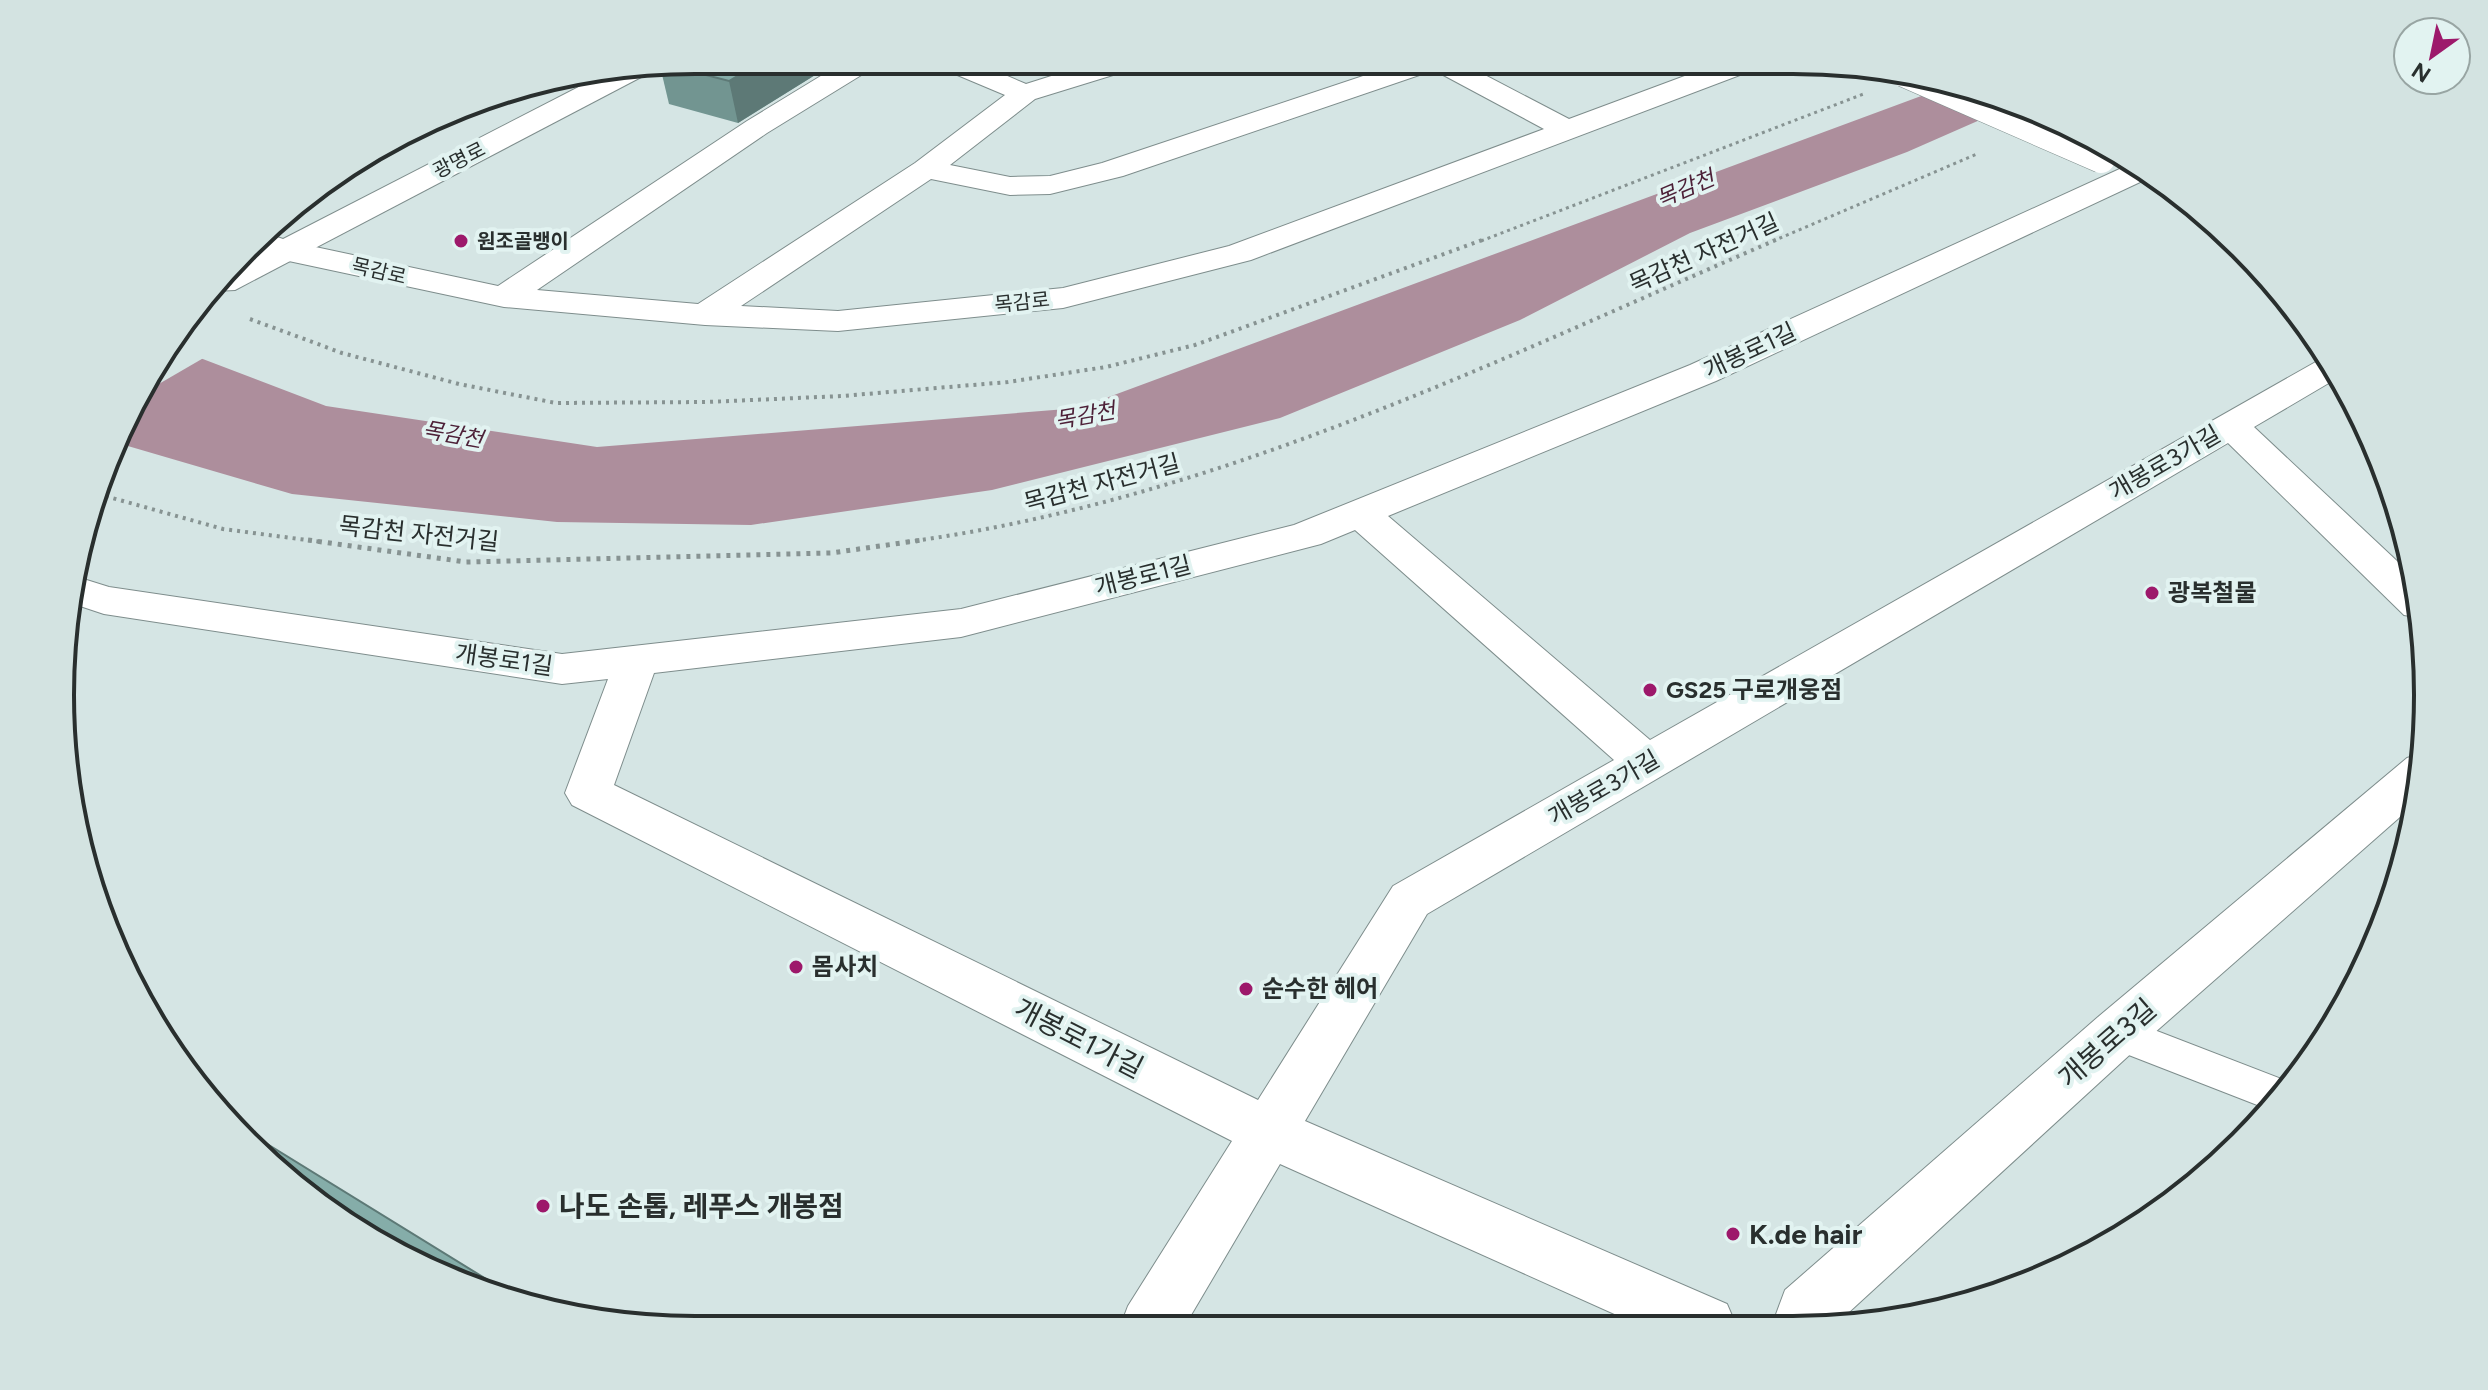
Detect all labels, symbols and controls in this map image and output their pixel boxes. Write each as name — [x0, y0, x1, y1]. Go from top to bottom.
north arrow — [2392, 16, 2472, 96]
text: N — [2407, 56, 2436, 88]
street label: 광명로 — [429, 137, 489, 183]
water label: 목감천 — [1652, 163, 1721, 213]
street label: 목감천 자전거길 — [1625, 207, 1783, 298]
place label: 원조골뱅이 — [477, 229, 569, 253]
marker: 원조골뱅이 — [452, 232, 470, 250]
street label: 목감로 — [349, 253, 409, 289]
street label: 목감로 — [993, 287, 1051, 317]
street label: 개봉로1길 — [1699, 317, 1800, 384]
water label: 목감천 — [1053, 396, 1120, 434]
water label: 목감천 — [421, 416, 488, 454]
street label: 개봉로3가길 — [2104, 419, 2225, 506]
street label: 목감천 자전거길 — [1021, 448, 1183, 517]
street label: 목감천 자전거길 — [338, 511, 500, 556]
street label: 개봉로1길 — [1092, 550, 1194, 601]
place label: 광복철물 — [2168, 578, 2256, 607]
marker: 광복철물 — [2143, 584, 2161, 602]
street label: 개봉로1길 — [453, 638, 555, 681]
place label: GS25 구로개웅점 — [1666, 675, 1842, 704]
marker: GS25 구로개웅점 — [1641, 681, 1659, 699]
street label: 개봉로3가길 — [1543, 744, 1664, 831]
place label: 몸사치 — [812, 952, 878, 981]
marker: 몸사치 — [787, 958, 805, 976]
place label: 순수한 헤어 — [1262, 974, 1378, 1003]
marker: 순수한 헤어 — [1237, 980, 1255, 998]
street label: 개봉로1가길 — [1009, 991, 1149, 1085]
street label: 개봉로3길 — [2051, 991, 2163, 1095]
place label: 나도 손톱, 레푸스 개봉점 — [559, 1189, 844, 1223]
marker: 나도 손톱, 레푸스 개봉점 — [534, 1197, 552, 1215]
place label: K.de hair — [1749, 1217, 1863, 1251]
marker: K.de hair — [1724, 1225, 1742, 1243]

